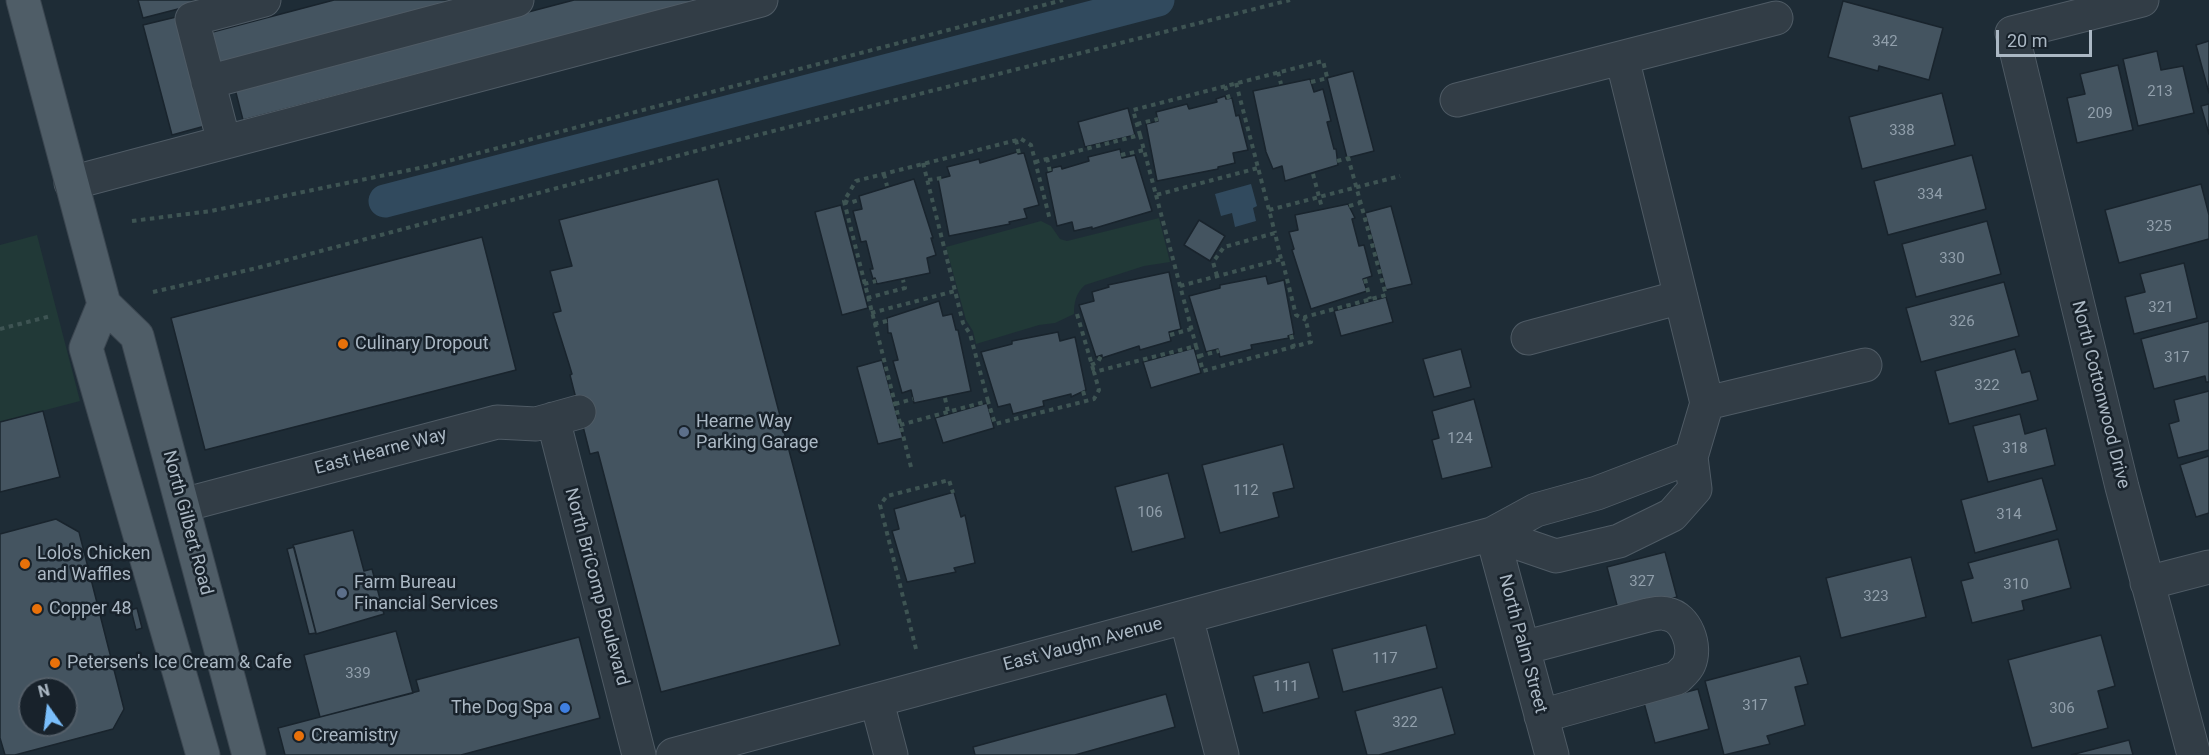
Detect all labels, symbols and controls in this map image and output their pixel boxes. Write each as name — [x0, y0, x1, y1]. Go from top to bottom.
scale bar — [1999, 18, 2095, 56]
text: 20 m — [2007, 30, 2047, 51]
house number: 342 — [1872, 33, 1898, 51]
house number: 213 — [2147, 83, 2173, 101]
house number: 209 — [2087, 105, 2113, 123]
house number: 338 — [1889, 122, 1915, 140]
house number: 334 — [1917, 186, 1943, 204]
house number: 325 — [2146, 218, 2172, 236]
house number: 330 — [1939, 250, 1965, 268]
street label: North Cottonwood Drive — [2066, 299, 2134, 491]
house number: 321 — [2148, 299, 2174, 317]
house number: 326 — [1949, 313, 1975, 331]
place label: Culinary Dropout — [355, 333, 489, 355]
marker: Culinary Dropout — [336, 337, 350, 351]
house number: 317 — [2164, 349, 2190, 367]
house number: 322 — [1974, 377, 2000, 395]
place label: Hearne Way Parking Garage — [696, 411, 818, 454]
street label: East Hearne Way — [313, 424, 449, 480]
marker: Hearne Way Parking Garage — [677, 425, 691, 439]
house number: 124 — [1447, 430, 1473, 448]
house number: 318 — [2002, 440, 2028, 458]
street label: North Gilbert Road — [157, 448, 217, 598]
house number: 112 — [1233, 482, 1259, 500]
street label: North BriComp Boulevard — [559, 486, 633, 688]
house number: 106 — [1137, 504, 1163, 522]
house number: 314 — [1996, 506, 2022, 524]
place label: Lolo's Chicken and Waffles — [37, 543, 150, 586]
marker: Lolo's Chicken and Waffles — [18, 557, 32, 571]
place label: Farm Bureau Financial Services — [354, 572, 498, 614]
street label: North Palm Street — [1493, 572, 1551, 716]
house number: 327 — [1629, 573, 1655, 591]
house number: 310 — [2003, 576, 2029, 594]
marker: Farm Bureau Financial Services — [335, 586, 349, 600]
house number: 323 — [1863, 588, 1889, 606]
place label: Copper 48 — [49, 598, 132, 620]
marker: Copper 48 — [30, 602, 44, 616]
street label: East Vaughn Avenue — [1001, 613, 1165, 677]
house number: 117 — [1372, 650, 1398, 668]
place label: Petersen's Ice Cream & Cafe — [67, 652, 292, 674]
marker: Petersen's Ice Cream & Cafe — [48, 656, 62, 670]
house number: 339 — [345, 665, 371, 683]
north arrow — [18, 677, 78, 737]
house number: 111 — [1273, 678, 1299, 696]
text: N — [36, 680, 52, 702]
place label: The Dog Spa — [451, 697, 553, 719]
house number: 317 — [1742, 697, 1768, 715]
house number: 306 — [2049, 700, 2075, 718]
marker: The Dog Spa — [558, 701, 572, 715]
house number: 322 — [1392, 714, 1418, 732]
place label: Creamistry — [311, 725, 398, 747]
marker: Creamistry — [292, 729, 306, 743]

